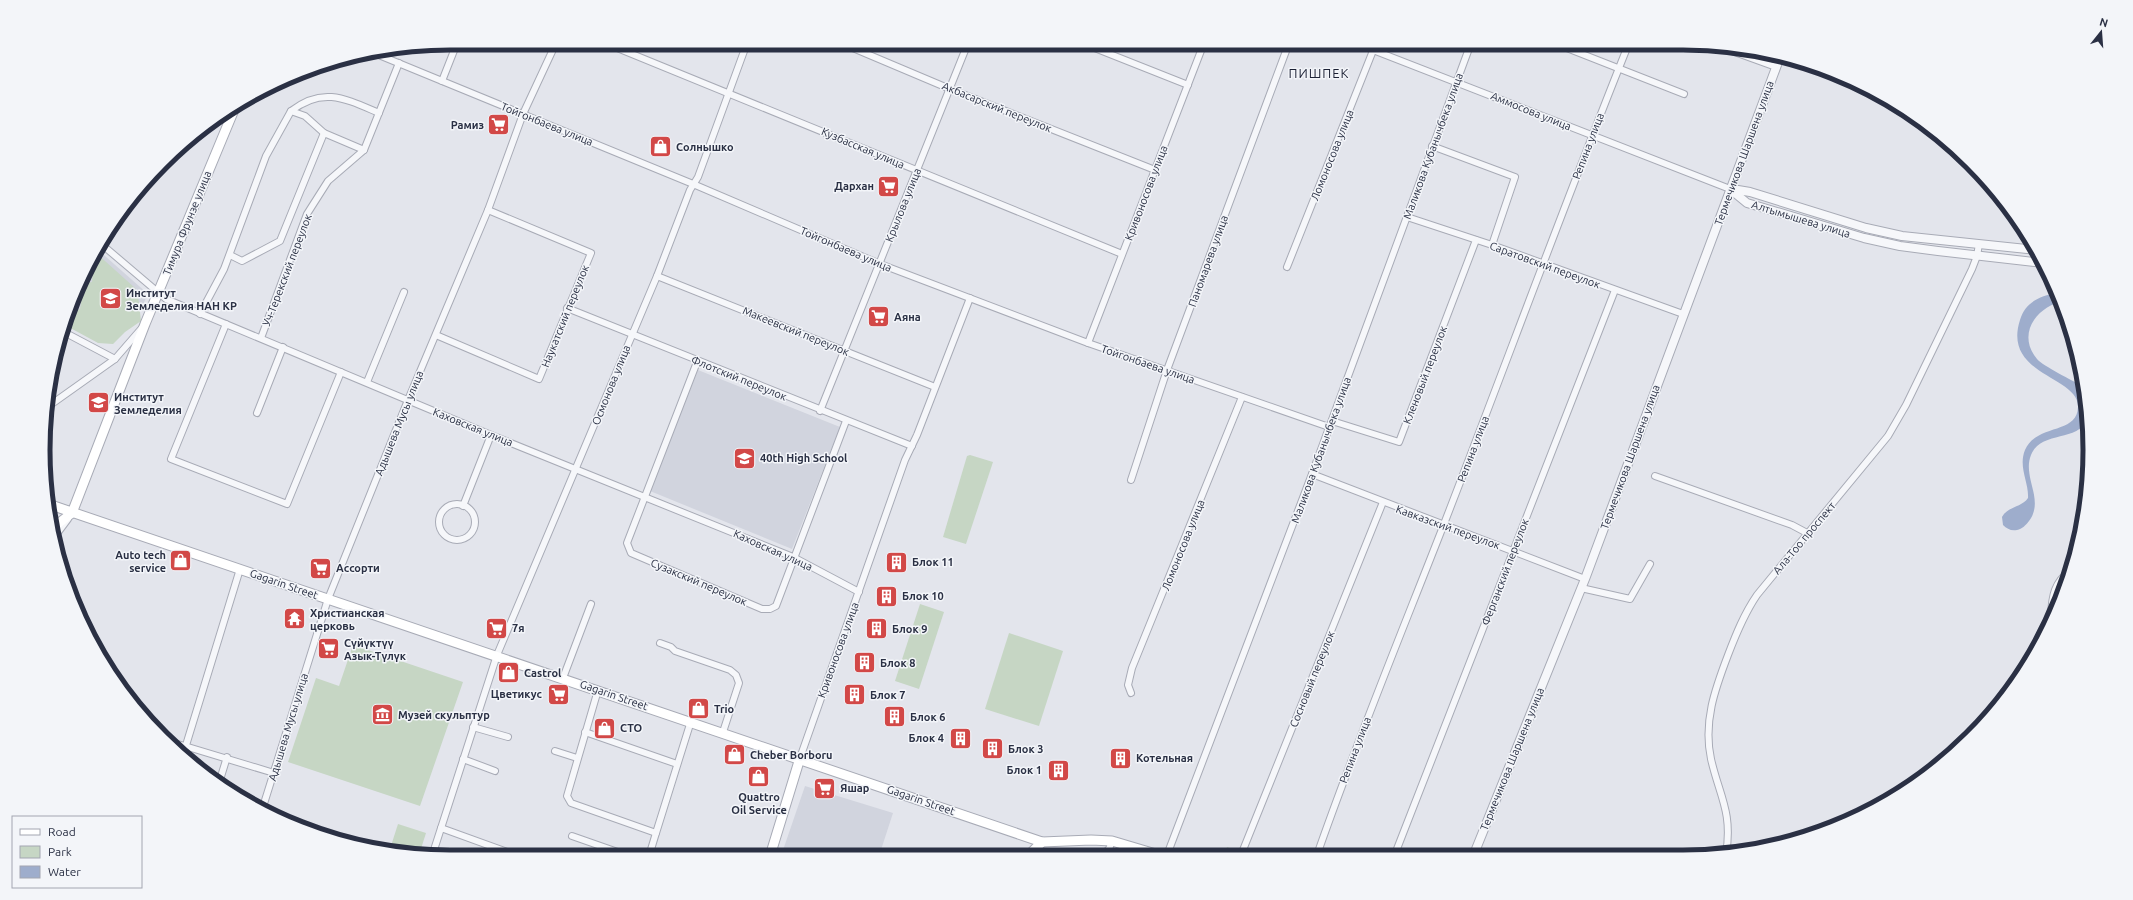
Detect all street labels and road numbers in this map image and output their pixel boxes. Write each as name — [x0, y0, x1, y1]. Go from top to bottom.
street label: Маликова Кубанычбека улица — [1401, 71, 1465, 221]
street label: Термечикова Шаршена улица — [1712, 79, 1776, 227]
street label: Акбасарский переулок — [941, 80, 1054, 135]
street label: Аммосова улица — [1489, 89, 1573, 133]
street label: Тойгонбаева улица — [499, 100, 595, 148]
street label: Ломоносова улица — [1308, 108, 1356, 202]
street label: Репина улица — [1570, 111, 1606, 181]
street label: Кузбасская улица — [820, 125, 906, 171]
street label: Кривоносова улица — [1122, 144, 1170, 242]
street label: Крылова улица — [883, 166, 923, 244]
street label: Тимура Фрунзе улица — [161, 169, 213, 277]
street label: Алтымышева улица — [1750, 198, 1852, 240]
street label: Уч-Терекский переулок — [260, 212, 314, 328]
street label: Паномарева улица — [1186, 214, 1230, 308]
street label: Тойгонбаева улица — [798, 224, 894, 274]
street label: Саратовский переулок — [1488, 239, 1602, 291]
street label: Наукатский переулок — [539, 263, 591, 369]
street label: Макеевский переулок — [741, 304, 851, 358]
street label: Кленовый переулок — [1401, 324, 1449, 426]
street label: Тойгонбаева улица — [1100, 342, 1196, 386]
street label: Осмонова улица — [589, 343, 633, 427]
street label: Флотский переулок — [690, 353, 789, 403]
street label: Адышева Мусы улица — [372, 369, 426, 477]
street label: Маликова Кубанычбека улица — [1289, 375, 1353, 525]
street label: Термечикова Шаршена улица — [1598, 383, 1662, 531]
street label: Каховская улица — [431, 405, 515, 449]
street label: Репина улица — [1455, 414, 1491, 484]
street label: Ломоносова улица — [1159, 498, 1207, 592]
street label: Ала-Тоо проспект — [1770, 499, 1838, 577]
street label: Кавказский переулок — [1394, 503, 1502, 552]
street label: Ферганский переулок — [1479, 517, 1531, 627]
street label: Каховская улица — [732, 527, 814, 573]
street label: Сузакский переулок — [649, 556, 749, 608]
street label: Gagarin Street — [248, 567, 320, 601]
street label: Кривоносова улица — [815, 601, 861, 699]
street label: Сосновый переулок — [1287, 629, 1337, 729]
street label: Адышева Мусы улица — [266, 672, 310, 782]
street label: Gagarin Street — [578, 678, 650, 712]
street label: Термечикова Шаршена улица — [1478, 686, 1546, 832]
street label: Репина улица — [1337, 715, 1373, 785]
street label: Gagarin Street — [885, 783, 957, 817]

